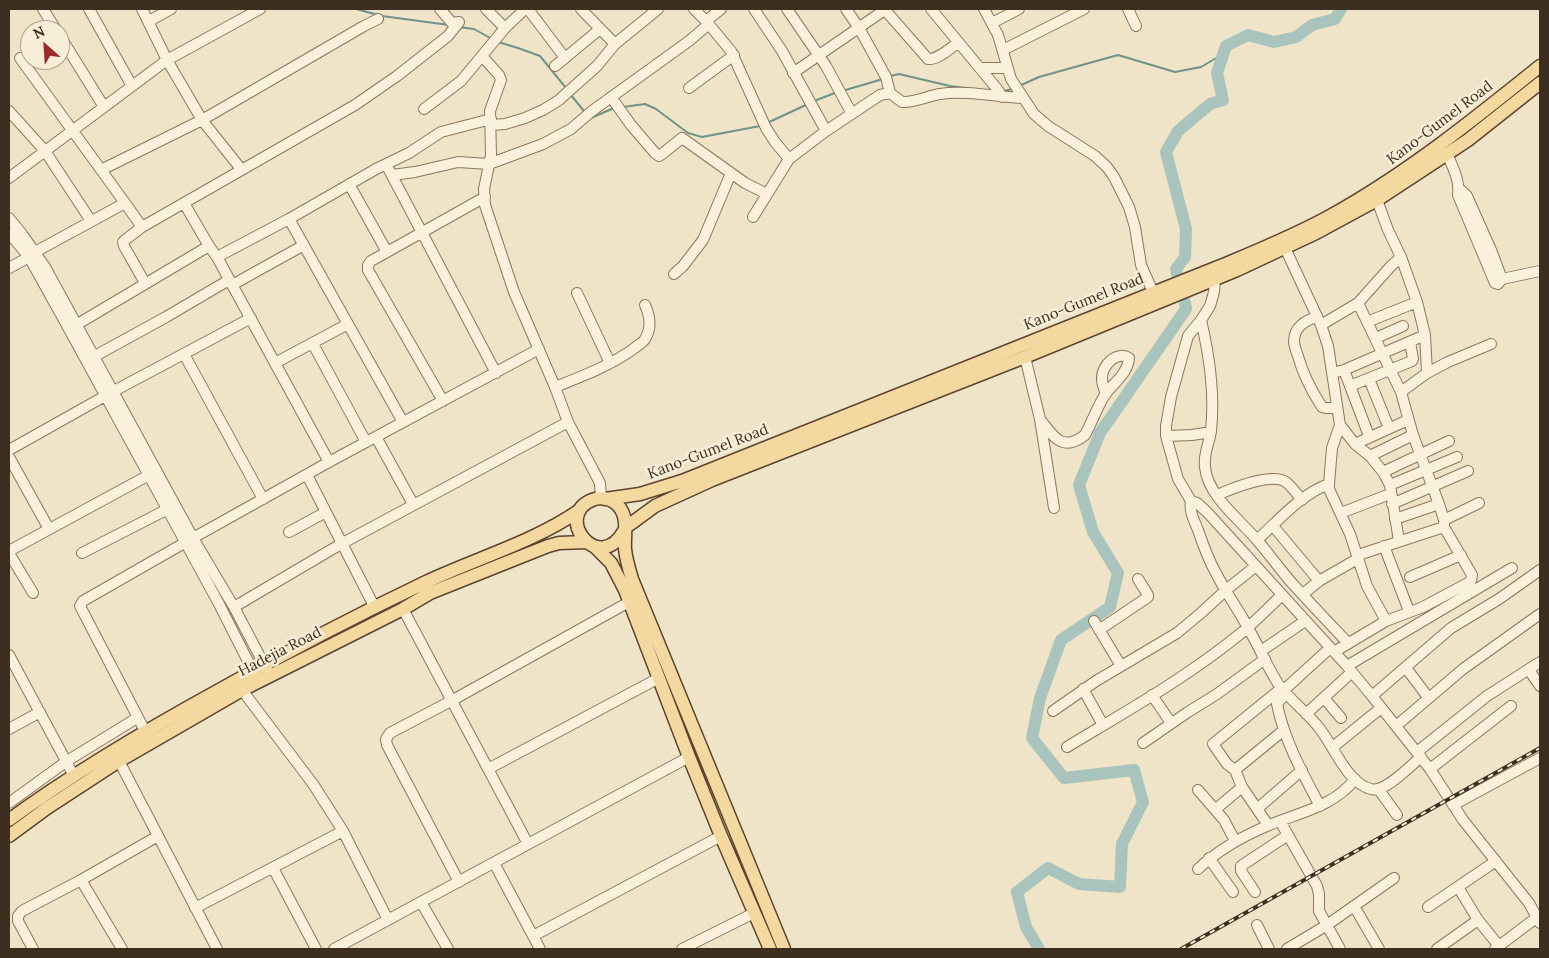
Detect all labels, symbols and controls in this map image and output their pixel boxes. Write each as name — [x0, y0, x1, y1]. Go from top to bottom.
north arrow — [20, 20, 70, 70]
text: N — [30, 22, 48, 43]
street label: Kano-Gumel Road — [1383, 77, 1497, 169]
street label: Kano-Gumel Road — [1021, 270, 1147, 334]
street label: Kano-Gumel Road — [645, 421, 771, 483]
street label: Hadejia Road — [235, 623, 325, 681]

